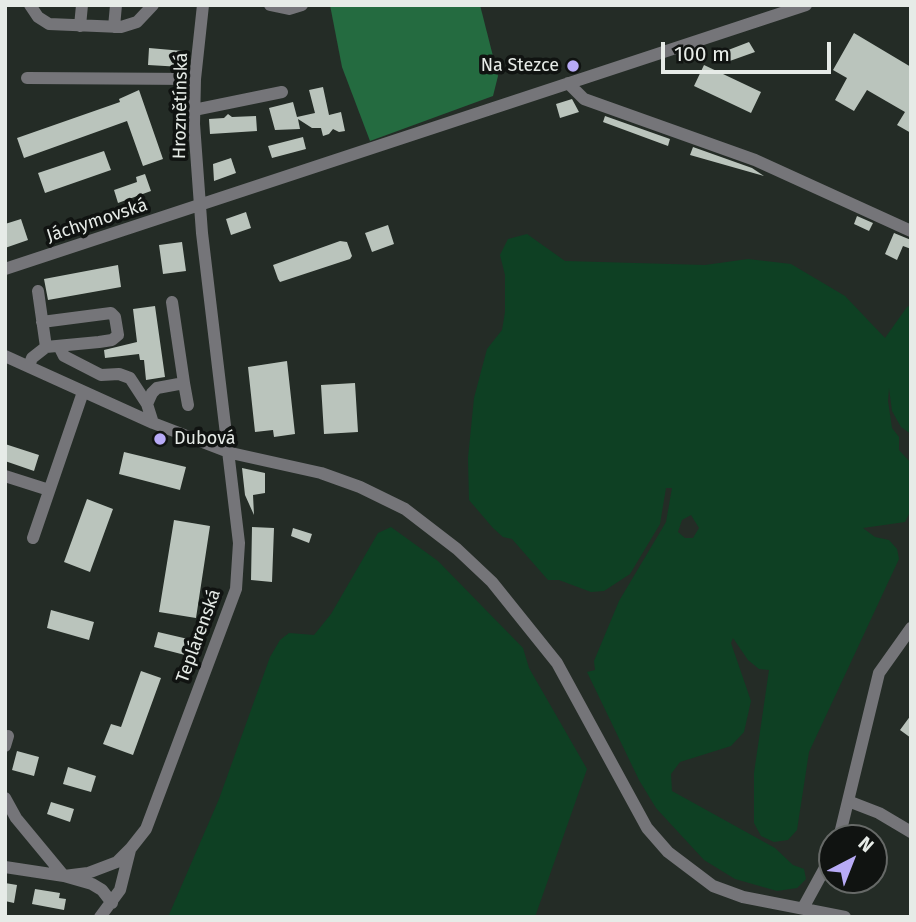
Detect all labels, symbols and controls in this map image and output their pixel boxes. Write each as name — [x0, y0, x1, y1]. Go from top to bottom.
scale bar — [664, 28, 834, 72]
text: 100 m — [674, 41, 730, 67]
street label: Hroznětínská — [169, 53, 193, 159]
place label: Na Stezce — [481, 55, 559, 77]
marker: Na Stezce — [565, 58, 581, 74]
street label: Jáchymovská — [44, 195, 150, 247]
place label: Dubová — [174, 428, 236, 450]
marker: Dubová — [152, 431, 168, 447]
street label: Teplárenská — [172, 586, 226, 686]
north arrow — [818, 824, 888, 894]
text: N — [854, 832, 878, 857]

